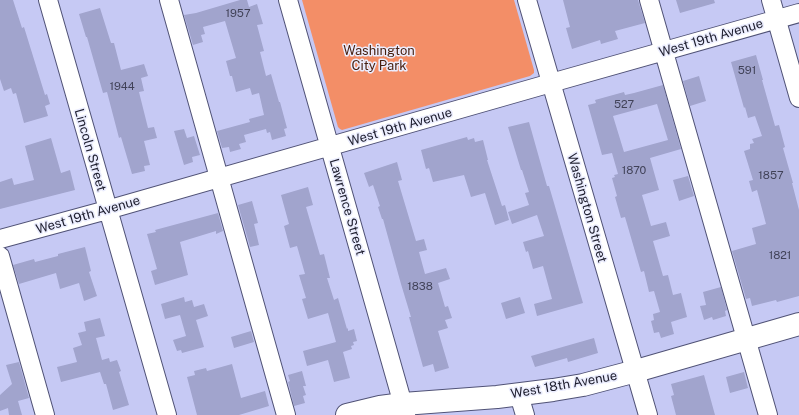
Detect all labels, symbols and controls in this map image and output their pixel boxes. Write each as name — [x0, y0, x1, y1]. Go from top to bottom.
house number: 1957 — [226, 7, 250, 21]
street label: West 19th Avenue — [657, 16, 765, 60]
park label: Washington City Park — [343, 43, 415, 74]
house number: 591 — [738, 64, 756, 78]
house number: 1944 — [109, 80, 135, 94]
house number: 527 — [614, 98, 634, 112]
street label: West 19th Avenue — [346, 105, 454, 149]
street label: Lincoln Street — [71, 107, 109, 193]
street label: Washington Street — [564, 152, 610, 264]
street label: Lawrence Street — [326, 157, 368, 257]
house number: 1870 — [622, 164, 646, 178]
house number: 1857 — [758, 169, 784, 183]
street label: West 19th Avenue — [34, 193, 142, 237]
house number: 1821 — [769, 249, 791, 263]
house number: 1838 — [407, 280, 433, 294]
street label: West 18th Avenue — [510, 368, 618, 402]

